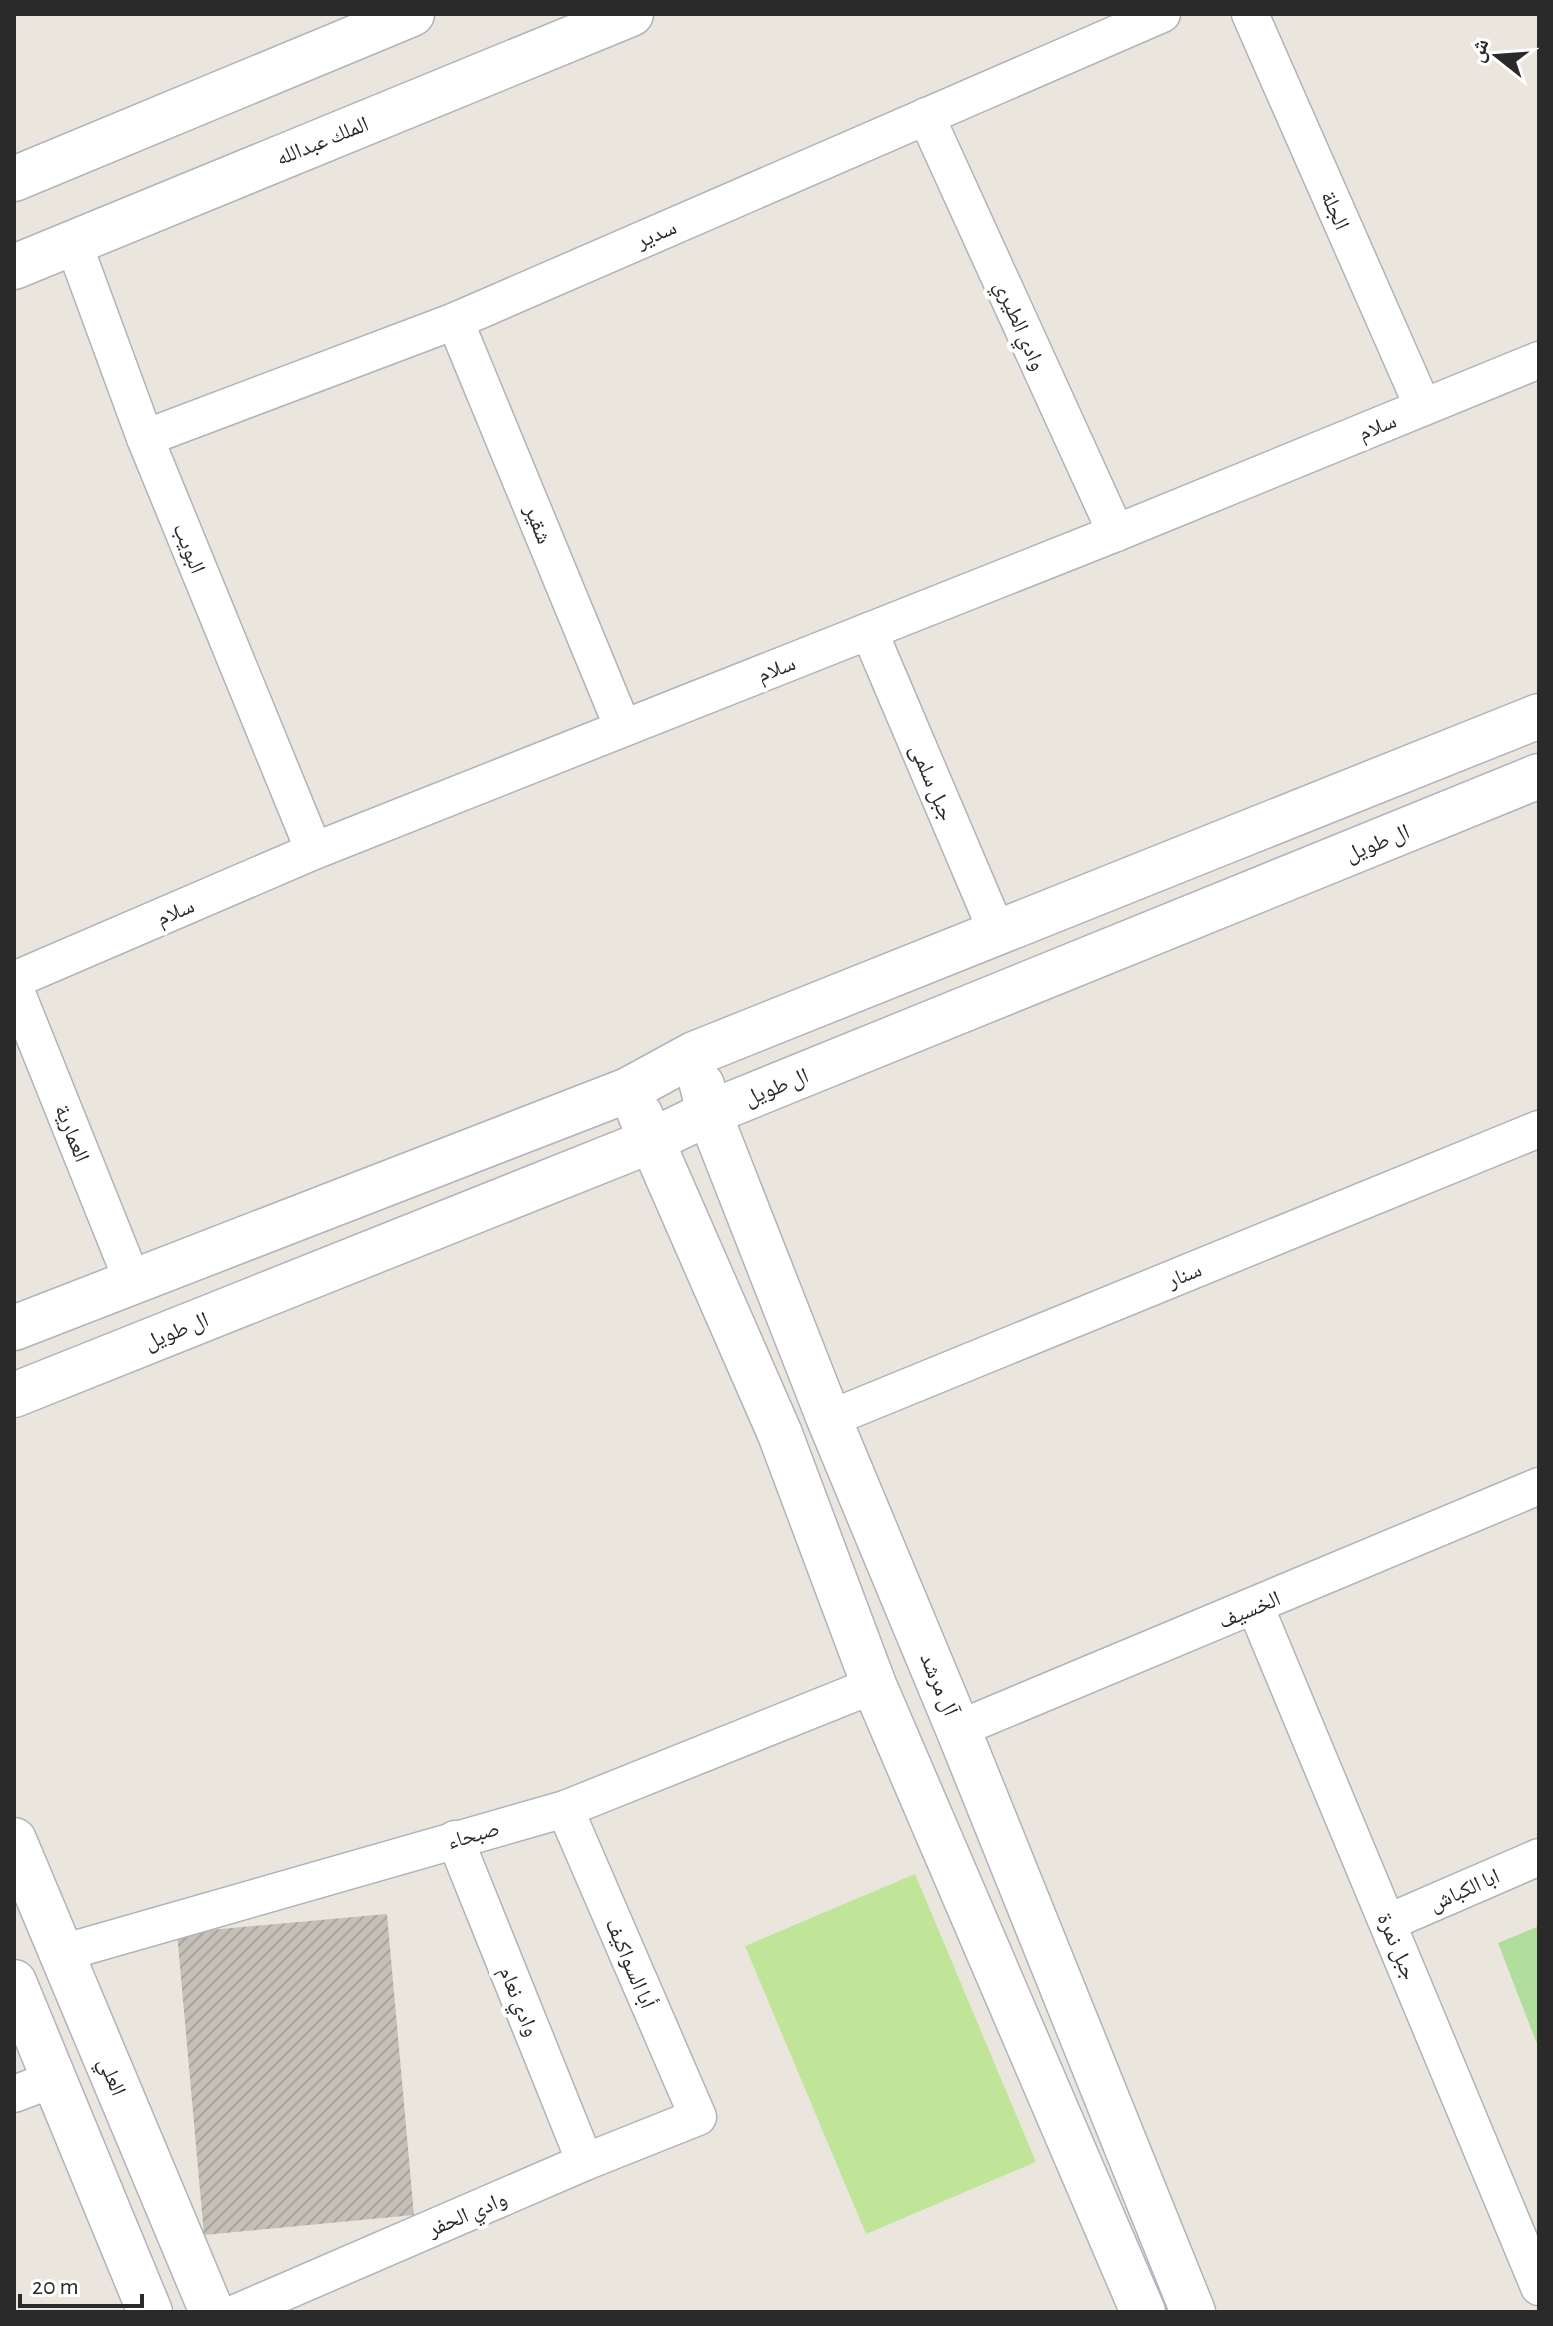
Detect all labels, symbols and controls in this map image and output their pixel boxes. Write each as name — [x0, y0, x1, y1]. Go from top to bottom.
north arrow — [1457, 16, 1537, 96]
text: ش — [1465, 36, 1495, 65]
street label: الملك عبدالله — [273, 112, 372, 170]
street label: الجلة — [1317, 188, 1353, 233]
street label: سدير — [632, 216, 680, 253]
street label: وادي الطيري — [985, 277, 1050, 376]
street label: سلام — [1355, 409, 1401, 447]
street label: شقير — [519, 501, 556, 547]
street label: البويب — [168, 520, 209, 577]
street label: سلام — [754, 652, 799, 689]
street label: جبل سلمى — [904, 741, 958, 825]
street label: ال طويل — [1342, 820, 1413, 868]
street label: سلام — [153, 894, 199, 932]
street label: ال طويل — [741, 1064, 812, 1112]
street label: العمارية — [50, 1102, 93, 1165]
street label: سنار — [1163, 1258, 1205, 1292]
street label: ال طويل — [141, 1308, 212, 1356]
street label: الخسيف — [1215, 1587, 1284, 1633]
street label: آل مرشد — [914, 1650, 963, 1720]
street label: صبحاء — [444, 1817, 502, 1854]
street label: ابا الكباش — [1426, 1865, 1504, 1917]
street label: جبل نمرة — [1371, 1910, 1421, 1984]
street label: أبا السواكيف — [600, 1914, 661, 2012]
street label: وادي نعام — [490, 1963, 543, 2042]
street label: العلي — [89, 2054, 130, 2101]
street label: وادي الحفر — [424, 2187, 512, 2246]
scale bar — [20, 2258, 142, 2308]
text: 20 m — [32, 2275, 79, 2299]

